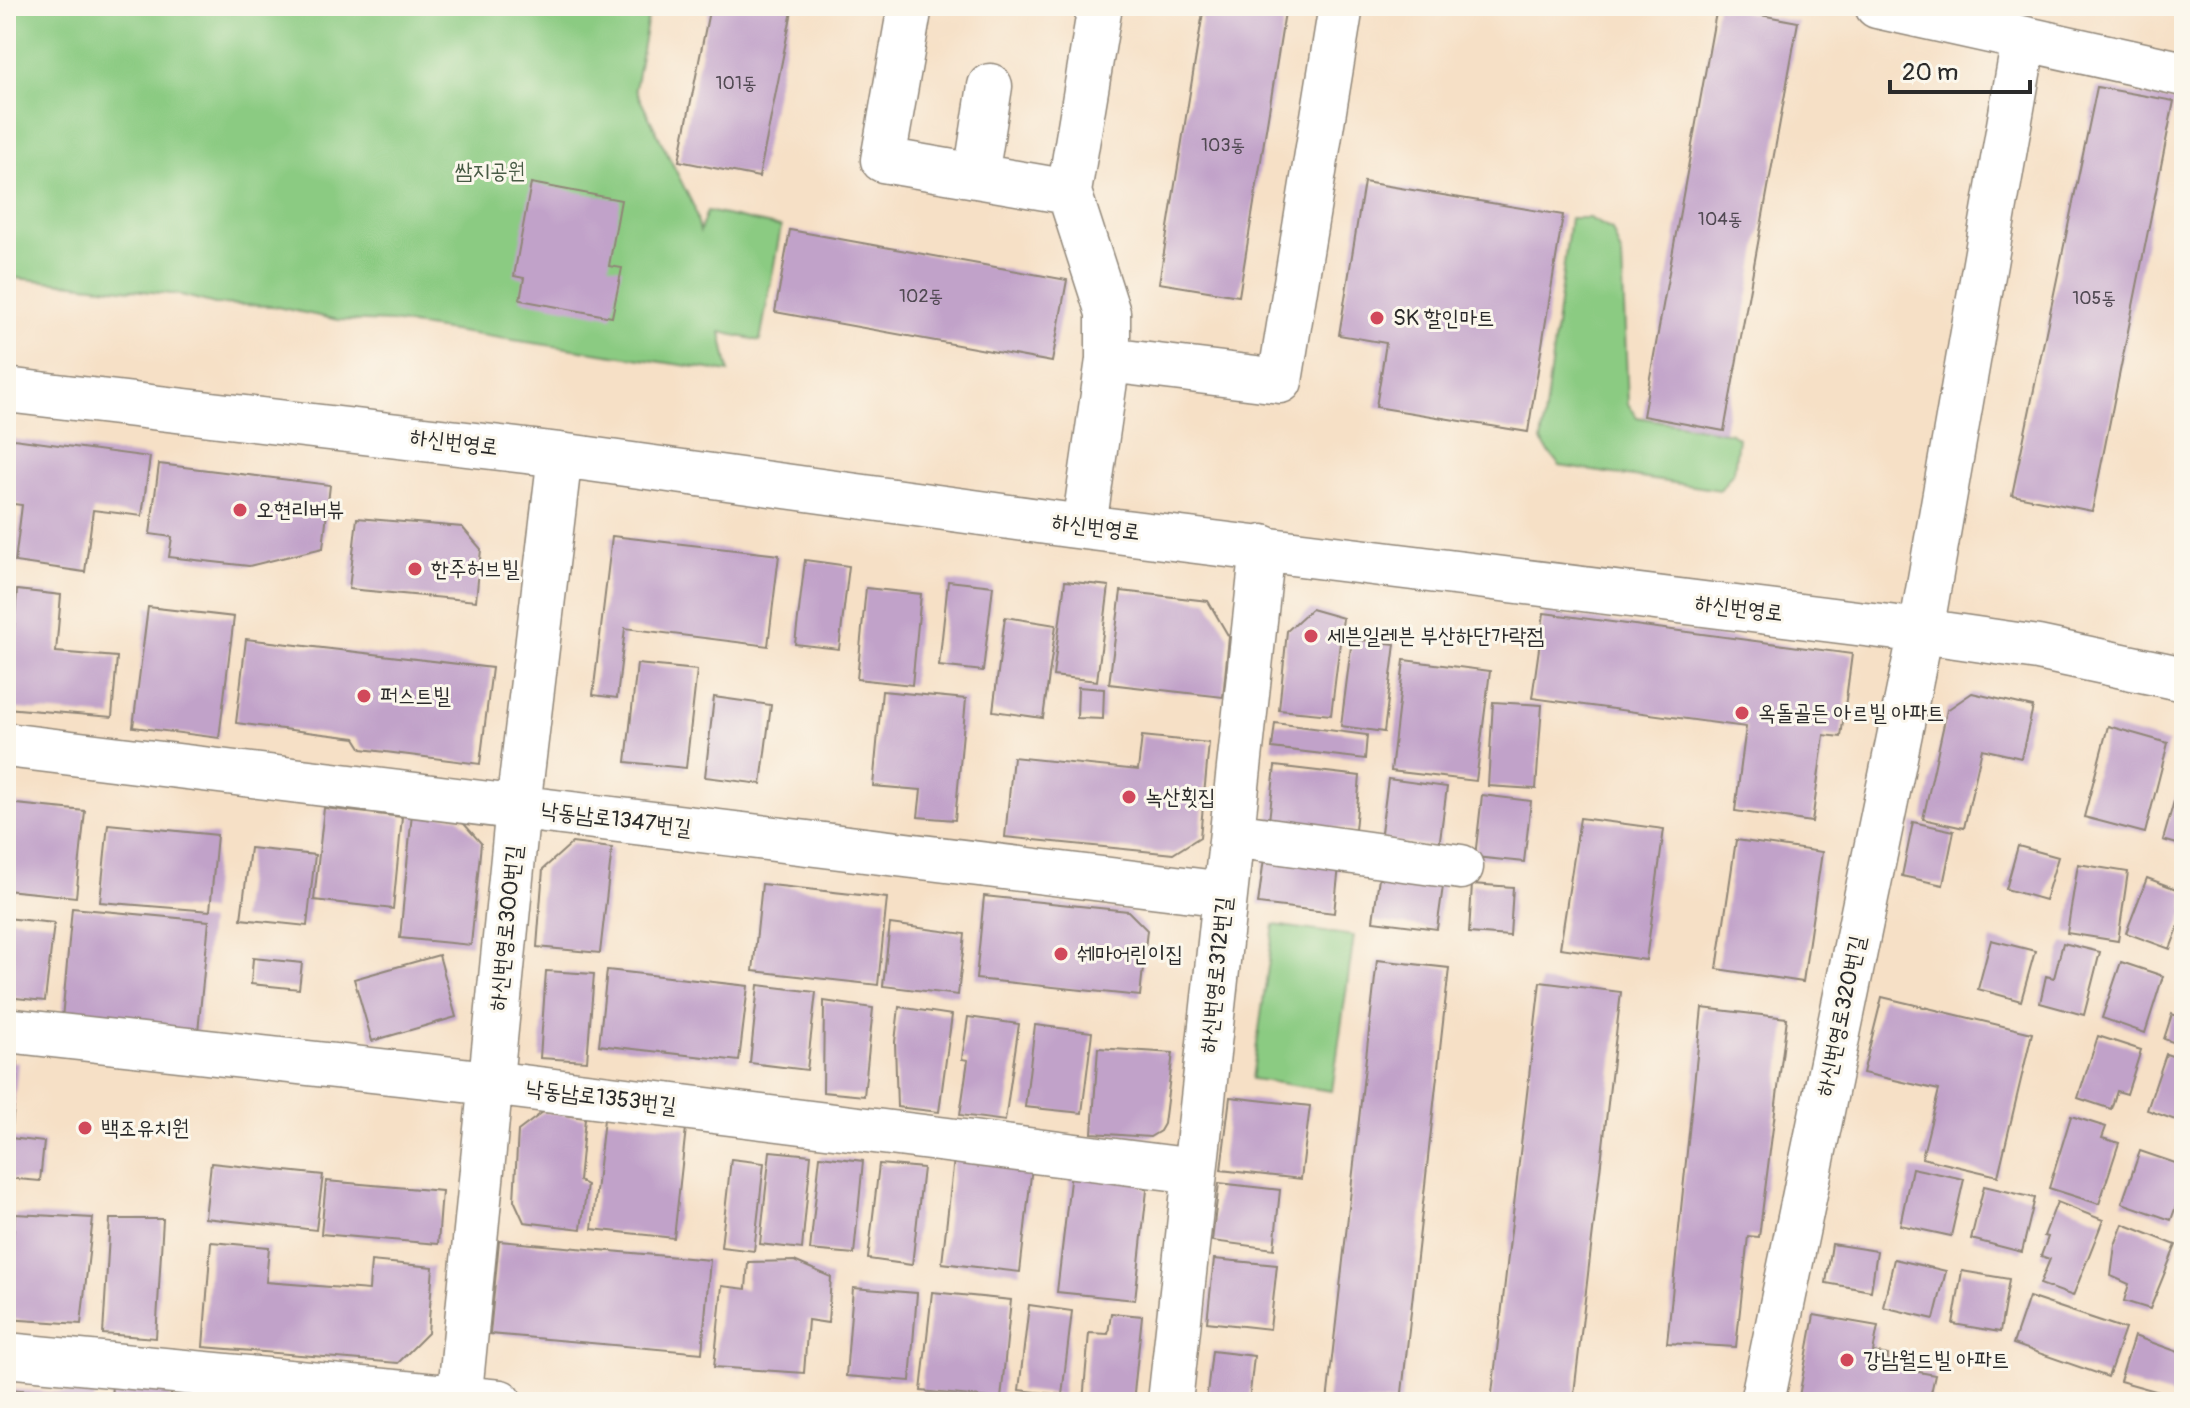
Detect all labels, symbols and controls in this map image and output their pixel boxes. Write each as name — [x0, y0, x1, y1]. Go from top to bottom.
scale bar — [1890, 44, 2030, 94]
text: 20 m — [1902, 58, 1958, 87]
house number: 101동 — [716, 72, 756, 95]
house number: 103동 — [1201, 134, 1245, 157]
park label: 쌈지공원 — [455, 157, 525, 185]
house number: 104동 — [1698, 208, 1742, 231]
house number: 102동 — [899, 285, 943, 308]
house number: 105동 — [2072, 287, 2116, 310]
place label: SK 할인마트 — [1393, 304, 1495, 332]
marker: SK 할인마트 — [1368, 309, 1386, 327]
street label: 하신번영로 — [408, 423, 500, 461]
place label: 오현리버뷰 — [256, 496, 345, 524]
marker: 오현리버뷰 — [231, 501, 249, 519]
street label: 하신번영로 — [1050, 508, 1142, 546]
place label: 한주허브빌 — [431, 555, 520, 583]
marker: 한주허브빌 — [406, 560, 424, 578]
street label: 하신번영로 — [1693, 589, 1785, 627]
place label: 세븐일레븐 부산하단가락점 — [1327, 622, 1544, 650]
marker: 세븐일레븐 부산하단가락점 — [1302, 627, 1320, 645]
place label: 퍼스트빌 — [380, 682, 451, 710]
marker: 퍼스트빌 — [355, 687, 373, 705]
place label: 옥돌골든 아르빌 아파트 — [1758, 699, 1945, 727]
marker: 옥돌골든 아르빌 아파트 — [1733, 704, 1751, 722]
place label: 녹산횟집 — [1145, 783, 1216, 811]
marker: 녹산횟집 — [1120, 788, 1138, 806]
street label: 낙동남로1347번길 — [539, 796, 693, 842]
street label: 하신번영로300번길 — [483, 844, 529, 1012]
street label: 하신번영로312번길 — [1194, 895, 1238, 1055]
street label: 하신번영로320번길 — [1810, 933, 1872, 1099]
place label: 쉐마어린이집 — [1077, 940, 1183, 968]
marker: 쉐마어린이집 — [1052, 945, 1070, 963]
street label: 낙동남로1353번길 — [524, 1074, 678, 1120]
place label: 백조유치원 — [101, 1114, 190, 1142]
marker: 백조유치원 — [76, 1119, 94, 1137]
place label: 강남월드빌 아파트 — [1863, 1346, 2009, 1374]
marker: 강남월드빌 아파트 — [1838, 1351, 1856, 1369]

